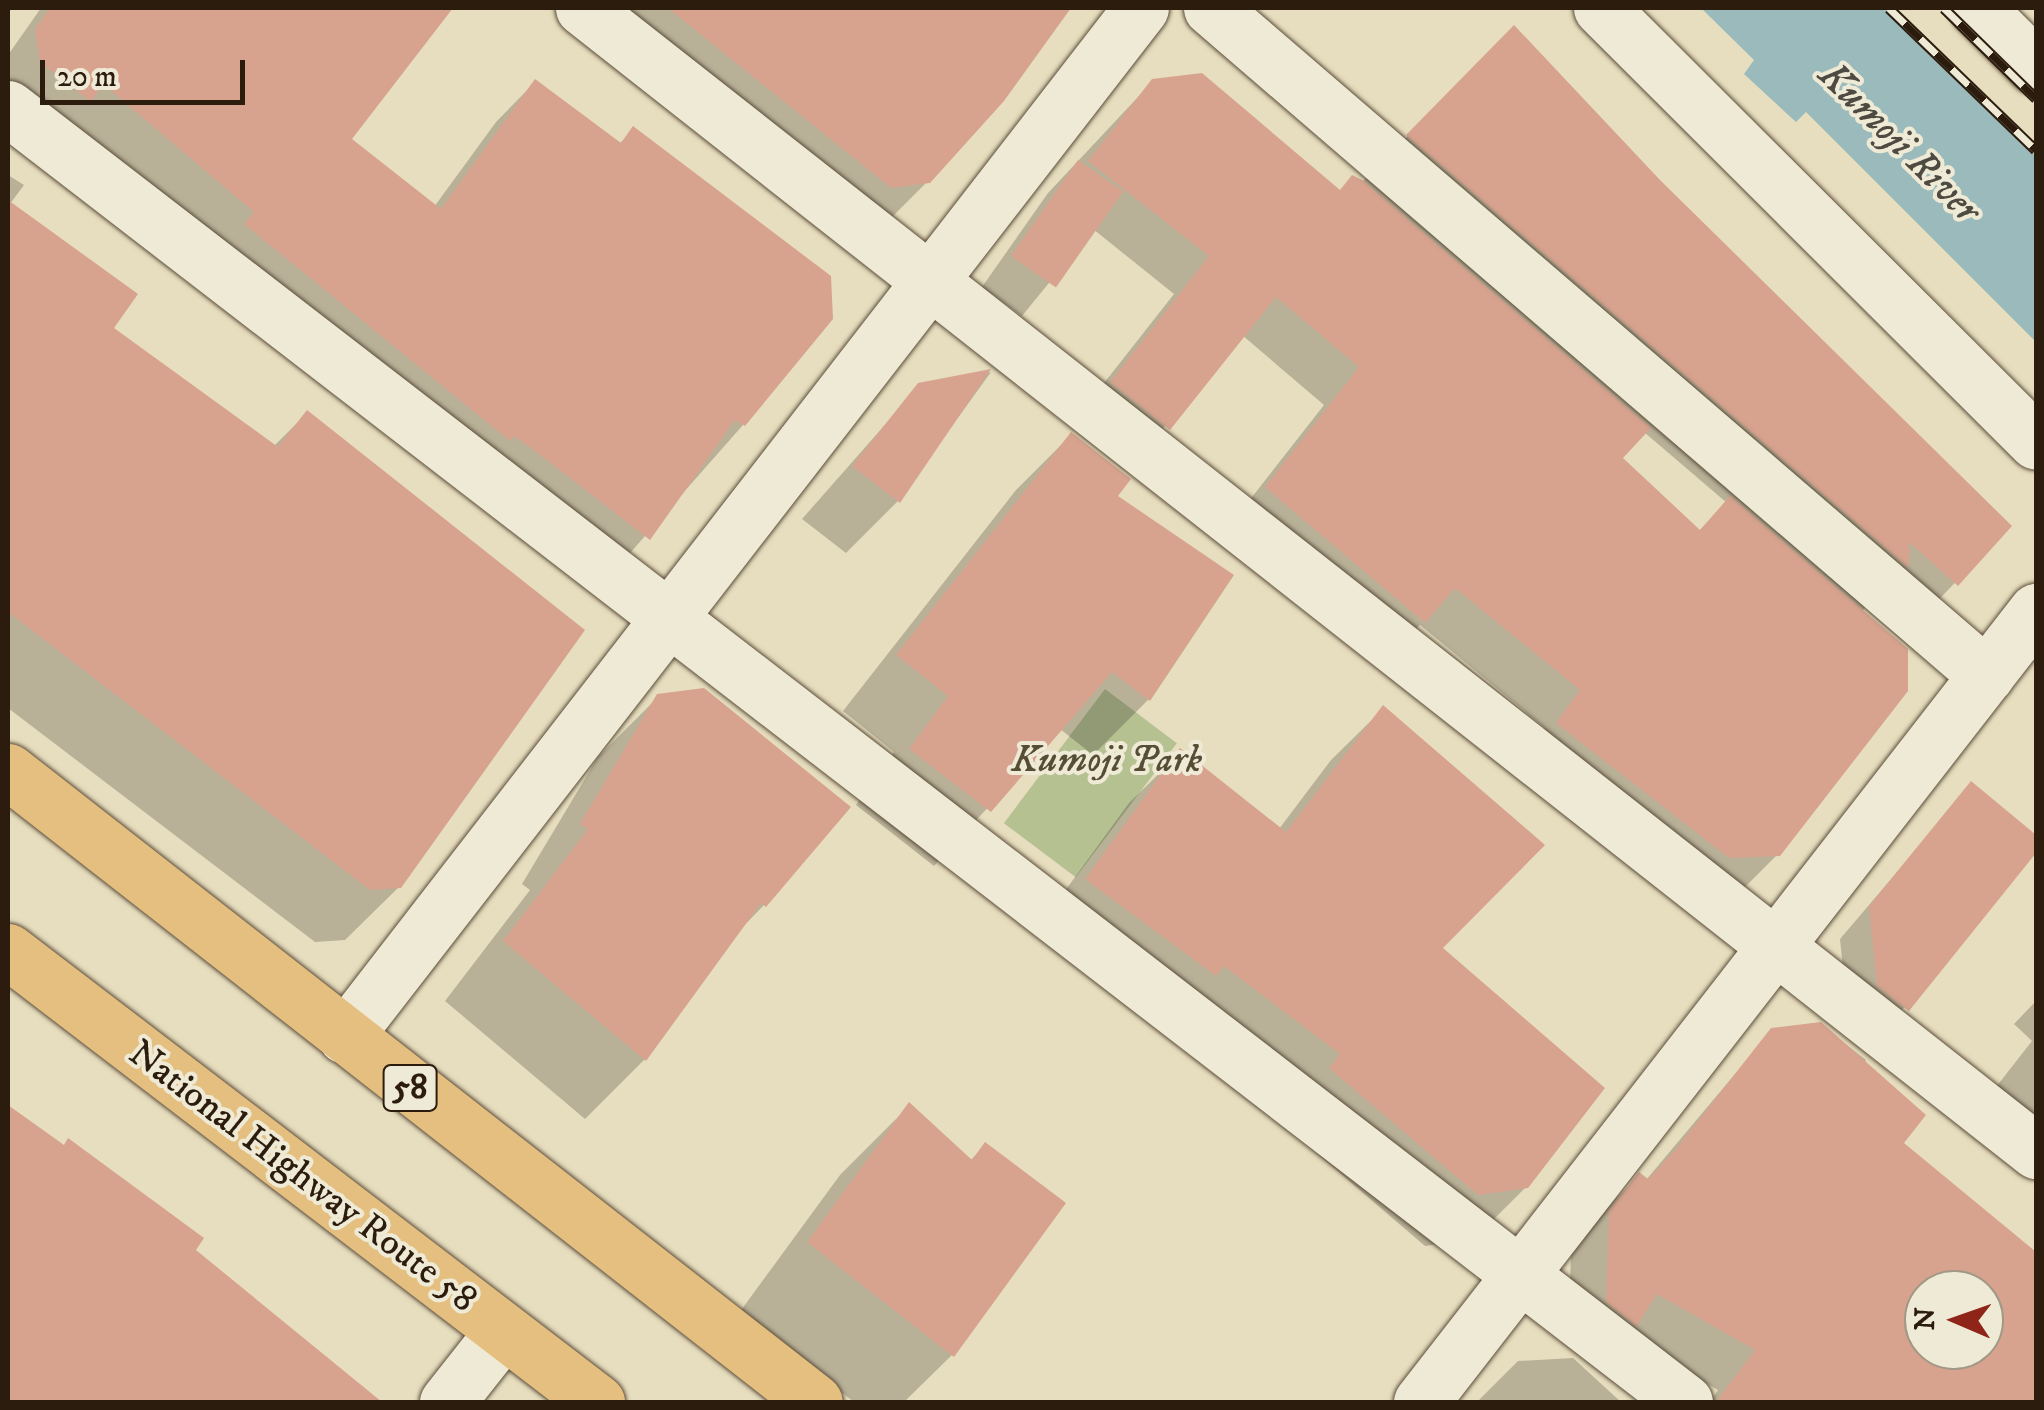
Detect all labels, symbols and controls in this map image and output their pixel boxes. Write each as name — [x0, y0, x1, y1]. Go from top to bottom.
scale bar — [45, 40, 250, 102]
water label: Kumoji River — [1808, 52, 1990, 234]
text: 20 m — [57, 59, 117, 96]
park label: Kumoji Park — [1012, 738, 1202, 784]
street label: National Highway Route 58 — [119, 1031, 485, 1323]
road number: 58 — [382, 1058, 438, 1118]
north arrow — [1904, 1270, 2004, 1370]
text: N — [1908, 1307, 1943, 1331]

